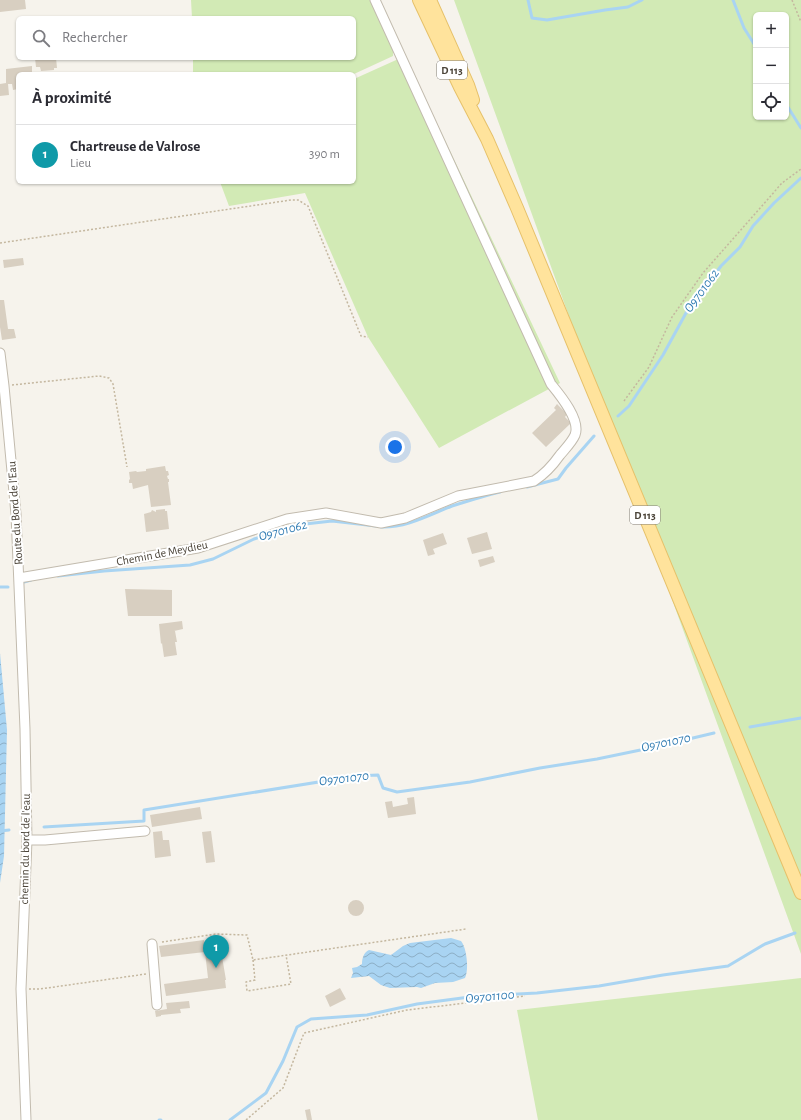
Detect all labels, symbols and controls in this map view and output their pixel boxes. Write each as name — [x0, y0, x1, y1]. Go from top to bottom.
map controls — [753, 12, 789, 120]
button: + — [753, 12, 789, 48]
search box — [16, 16, 356, 60]
icon: search — [30, 27, 52, 49]
text: Rechercher — [62, 30, 127, 45]
button: − — [753, 48, 789, 84]
road number: D 113 — [437, 61, 467, 79]
button: locate — [753, 84, 789, 120]
text: À proximité — [32, 89, 112, 106]
text: Chartreuse de Valrose — [70, 139, 200, 154]
text: 1 — [43, 148, 47, 161]
text: 390 m — [309, 148, 340, 161]
text: Lieu — [70, 157, 91, 170]
water label: O9701062 — [682, 267, 722, 315]
your location — [385, 437, 405, 457]
street label: Route du Bord de l'Eau — [5, 461, 25, 565]
road number: D 113 — [630, 506, 660, 524]
water label: O9701062 — [257, 518, 309, 544]
street label: Chemin de Meydieu — [115, 538, 209, 569]
water label: O9701070 — [640, 731, 692, 755]
water label: O9701070 — [318, 769, 370, 789]
street label: chemin du bord de l'eau — [18, 793, 32, 905]
pin: 1 — [203, 935, 229, 968]
water label: O9701100 — [465, 988, 515, 1006]

